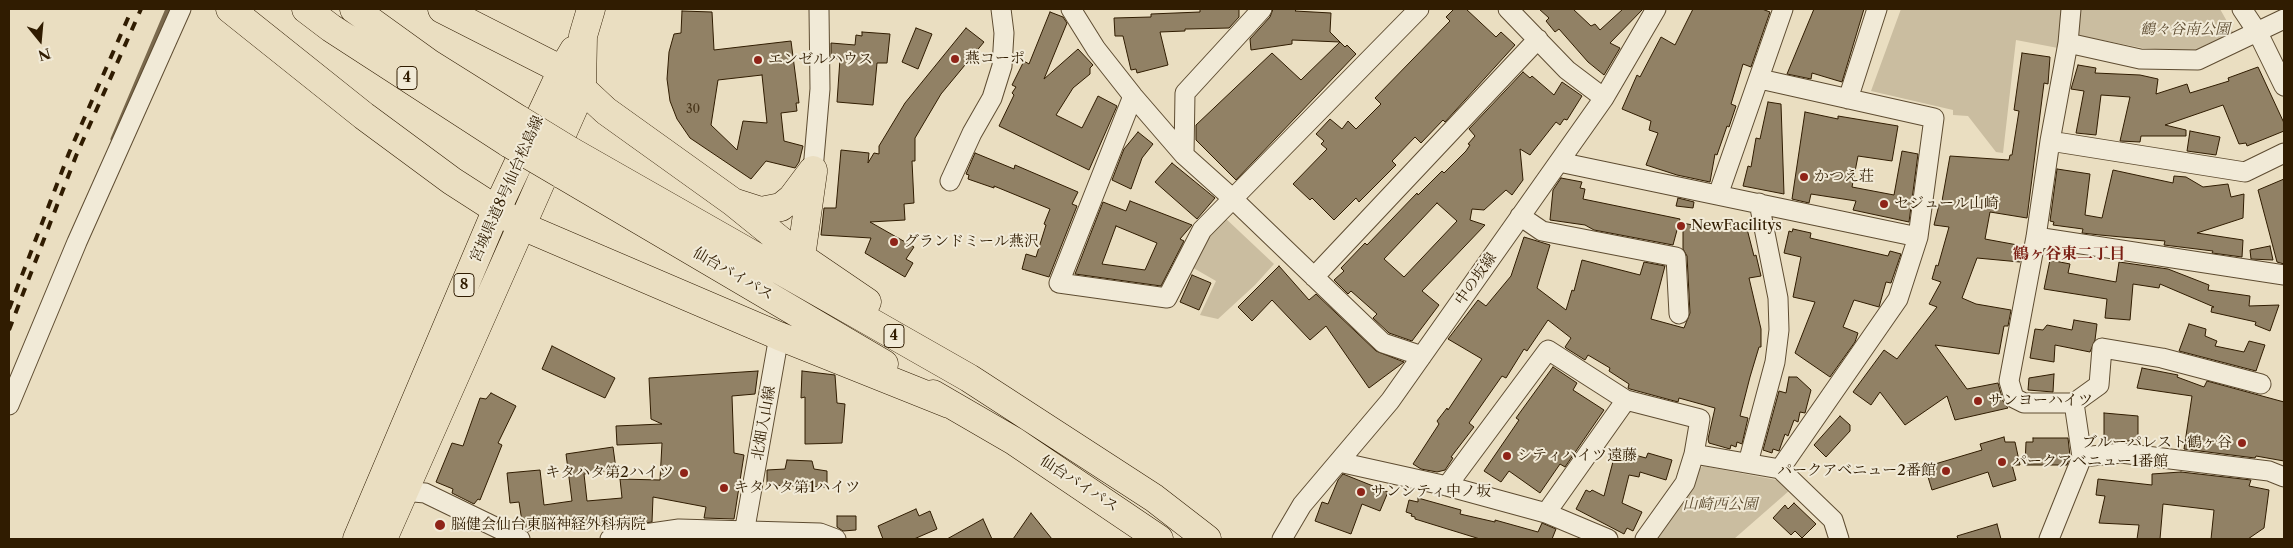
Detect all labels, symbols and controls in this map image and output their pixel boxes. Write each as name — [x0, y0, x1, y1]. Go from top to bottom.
north arrow — [15, 15, 65, 65]
park label: 鶴々谷南公園 — [2140, 21, 2230, 39]
text: N — [36, 44, 53, 65]
place label: 燕コーポ — [965, 50, 1025, 68]
place label: エンゼルハウス — [768, 51, 873, 69]
marker: 燕コーポ — [949, 53, 961, 65]
marker: エンゼルハウス — [752, 54, 764, 66]
road number: 4 — [397, 66, 417, 90]
house number: 30 — [686, 103, 700, 117]
street label: 宮城県道8号仙台松島線 — [466, 113, 548, 265]
place label: かつえ荘 — [1814, 168, 1874, 186]
marker: かつえ荘 — [1798, 171, 1810, 183]
place label: セジュール山崎 — [1894, 195, 1999, 213]
marker: セジュール山崎 — [1878, 198, 1890, 210]
place label: NewFacilitys — [1691, 217, 1782, 235]
marker: NewFacilitys — [1675, 220, 1687, 232]
place label: グランドミール燕沢 — [904, 233, 1039, 251]
marker: グランドミール燕沢 — [888, 236, 900, 248]
street label: 仙台バイパス — [690, 244, 776, 304]
district label: 鶴ヶ谷東二丁目 — [2013, 244, 2125, 264]
street label: 中の坂線 — [1451, 249, 1501, 309]
road number: 8 — [454, 274, 474, 296]
road number: 4 — [884, 324, 904, 348]
street label: 北畑入山線 — [749, 385, 779, 461]
place label: サンヨーハイツ — [1988, 392, 2093, 410]
marker: サンヨーハイツ — [1972, 395, 1984, 407]
place label: ブルーパレスト鶴ヶ谷 — [2082, 434, 2232, 452]
marker: ブルーパレスト鶴ヶ谷 — [2236, 437, 2248, 449]
place label: シティハイツ遠藤 — [1517, 447, 1637, 465]
marker: シティハイツ遠藤 — [1501, 450, 1513, 462]
street label: 仙台バイパス — [1036, 452, 1122, 516]
place label: パークアベニュー1番館 — [2012, 453, 2168, 471]
marker: パークアベニュー1番館 — [1996, 456, 2008, 468]
place label: パークアベニュー2番館 — [1777, 462, 1936, 480]
place label: キタハタ第2ハイツ — [545, 464, 674, 482]
marker: パークアベニュー2番館 — [1940, 465, 1952, 477]
marker: キタハタ第2ハイツ — [678, 467, 690, 479]
place label: キタハタ第1ハイツ — [734, 479, 860, 497]
marker: キタハタ第1ハイツ — [718, 482, 730, 494]
place label: サンシティ中ノ坂 — [1371, 483, 1491, 501]
marker: サンシティ中ノ坂 — [1355, 486, 1367, 498]
park label: 山崎西公園 — [1683, 496, 1757, 514]
place label: 脳健会仙台東脳神経外科病院 — [451, 516, 646, 534]
marker: 脳健会仙台東脳神経外科病院 — [433, 518, 447, 532]

